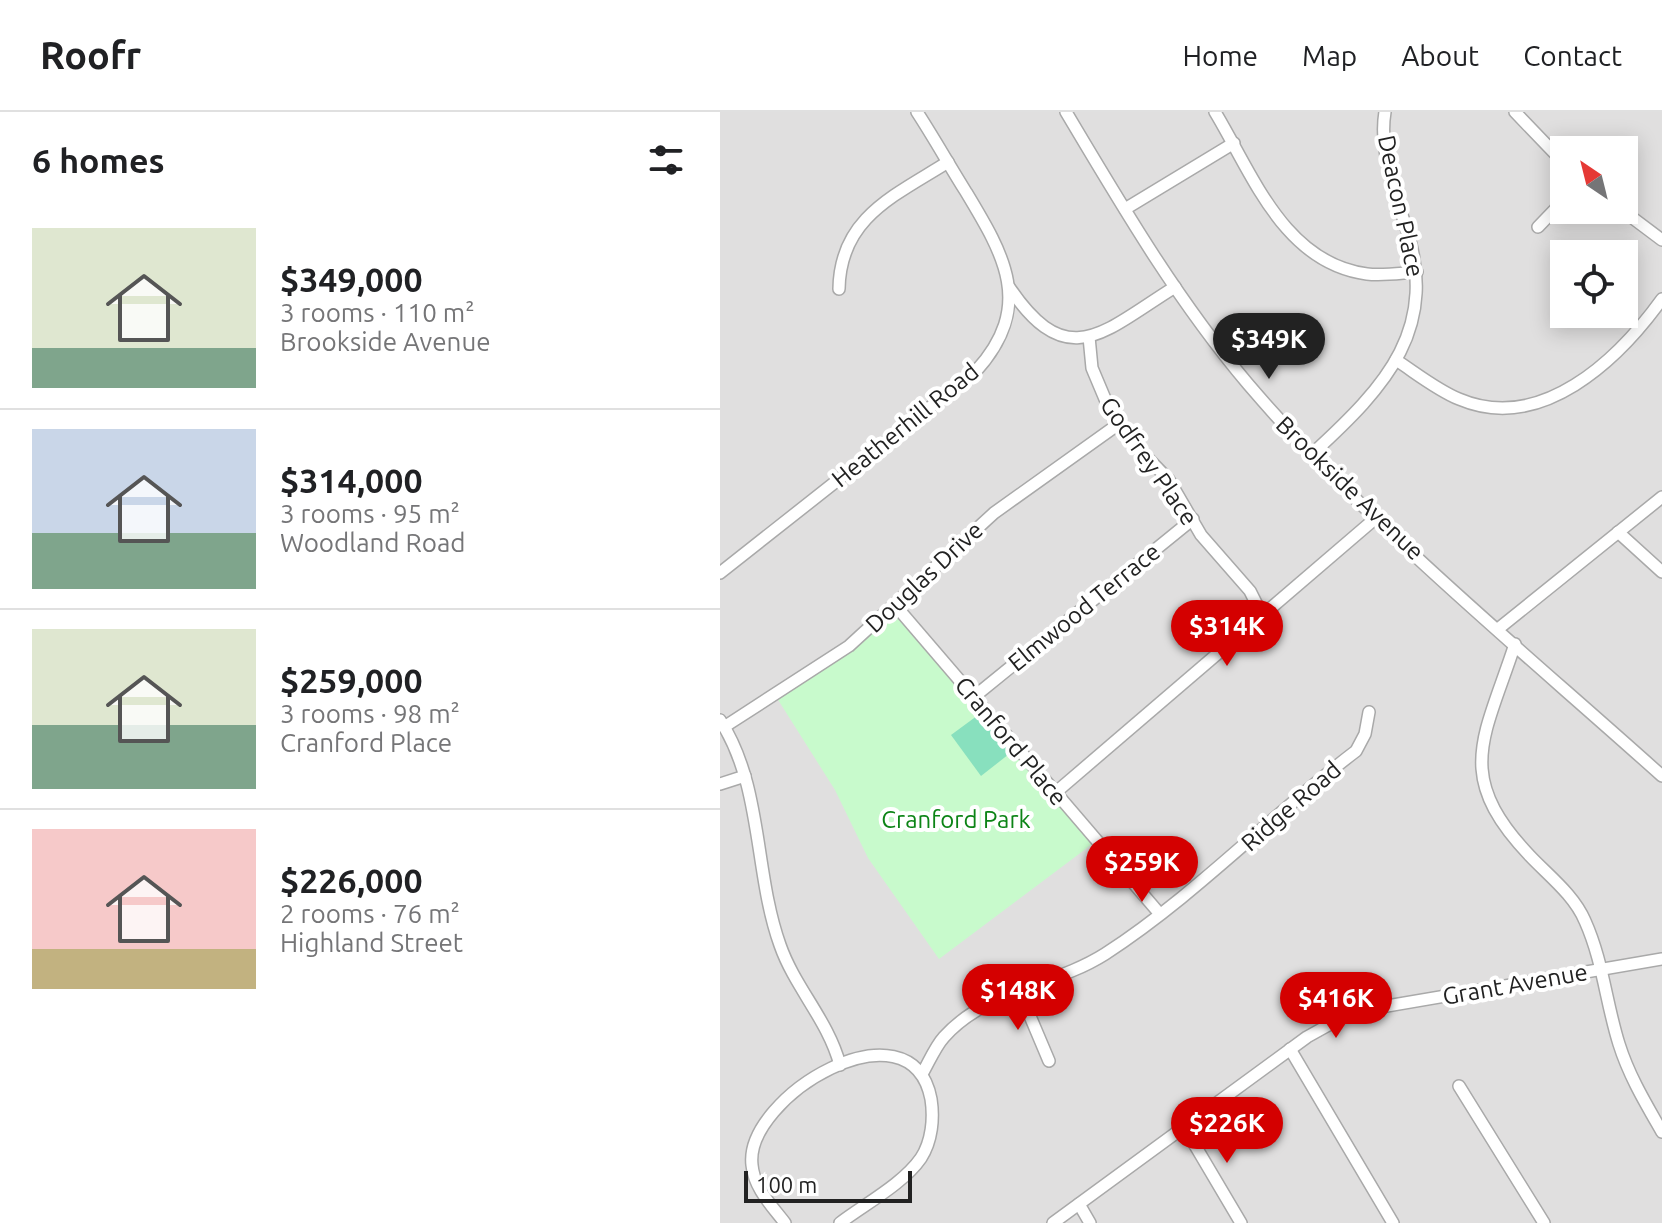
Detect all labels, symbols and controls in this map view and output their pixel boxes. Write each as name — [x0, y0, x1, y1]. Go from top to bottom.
text: Roofr — [40, 34, 141, 76]
text: Home — [1183, 40, 1258, 71]
text: Map — [1302, 40, 1357, 71]
text: About — [1401, 40, 1479, 71]
text: Contact — [1523, 40, 1622, 71]
street label: Deacon Place — [1373, 133, 1429, 279]
north arrow — [1550, 136, 1638, 224]
map controls — [1550, 136, 1638, 328]
icon: filters — [644, 138, 688, 182]
text: 6 homes — [32, 141, 165, 179]
button: locate — [1550, 240, 1638, 328]
icon: home — [96, 260, 192, 356]
text: $349,000 — [280, 260, 423, 298]
text: 3 rooms · 110 m² — [280, 298, 475, 327]
pin: $349K — [1213, 313, 1325, 381]
text: $349K — [1231, 324, 1307, 353]
text: Brookside Avenue — [280, 327, 491, 356]
street label: Heatherhill Road — [826, 358, 984, 492]
street label: Godfrey Place — [1095, 392, 1203, 530]
street label: Brookside Avenue — [1271, 411, 1429, 565]
icon: home — [96, 461, 192, 557]
text: $314,000 — [280, 461, 423, 499]
text: 3 rooms · 95 m² — [280, 499, 460, 528]
street label: Douglas Drive — [860, 516, 988, 638]
text: Woodland Road — [280, 528, 465, 557]
street label: Elmwood Terrace — [1003, 538, 1165, 676]
pin: $314K — [1171, 600, 1283, 668]
text: $314K — [1189, 611, 1265, 640]
icon: home — [96, 661, 192, 757]
text: $259,000 — [280, 661, 423, 699]
street label: Cranford Place — [950, 671, 1072, 811]
text: 3 rooms · 98 m² — [280, 699, 460, 728]
text: Cranford Place — [280, 728, 452, 757]
street label: Ridge Road — [1236, 756, 1346, 856]
park label: Cranford Park — [881, 806, 1031, 833]
pin: $259K — [1086, 836, 1198, 904]
text: $259K — [1104, 847, 1180, 876]
icon: home — [96, 861, 192, 957]
text: $226,000 — [280, 861, 423, 899]
text: 2 rooms · 76 m² — [280, 899, 460, 928]
text: Highland Street — [280, 928, 463, 957]
street label: Grant Avenue — [1440, 958, 1590, 1010]
pin: $148K — [962, 964, 1074, 1032]
pin: $416K — [1280, 972, 1392, 1040]
text: $148K — [980, 975, 1056, 1004]
text: $416K — [1298, 983, 1374, 1012]
pin: $226K — [1171, 1097, 1283, 1165]
text: $226K — [1189, 1108, 1265, 1137]
scale bar — [744, 1167, 912, 1203]
text: 100 m — [756, 1172, 817, 1197]

